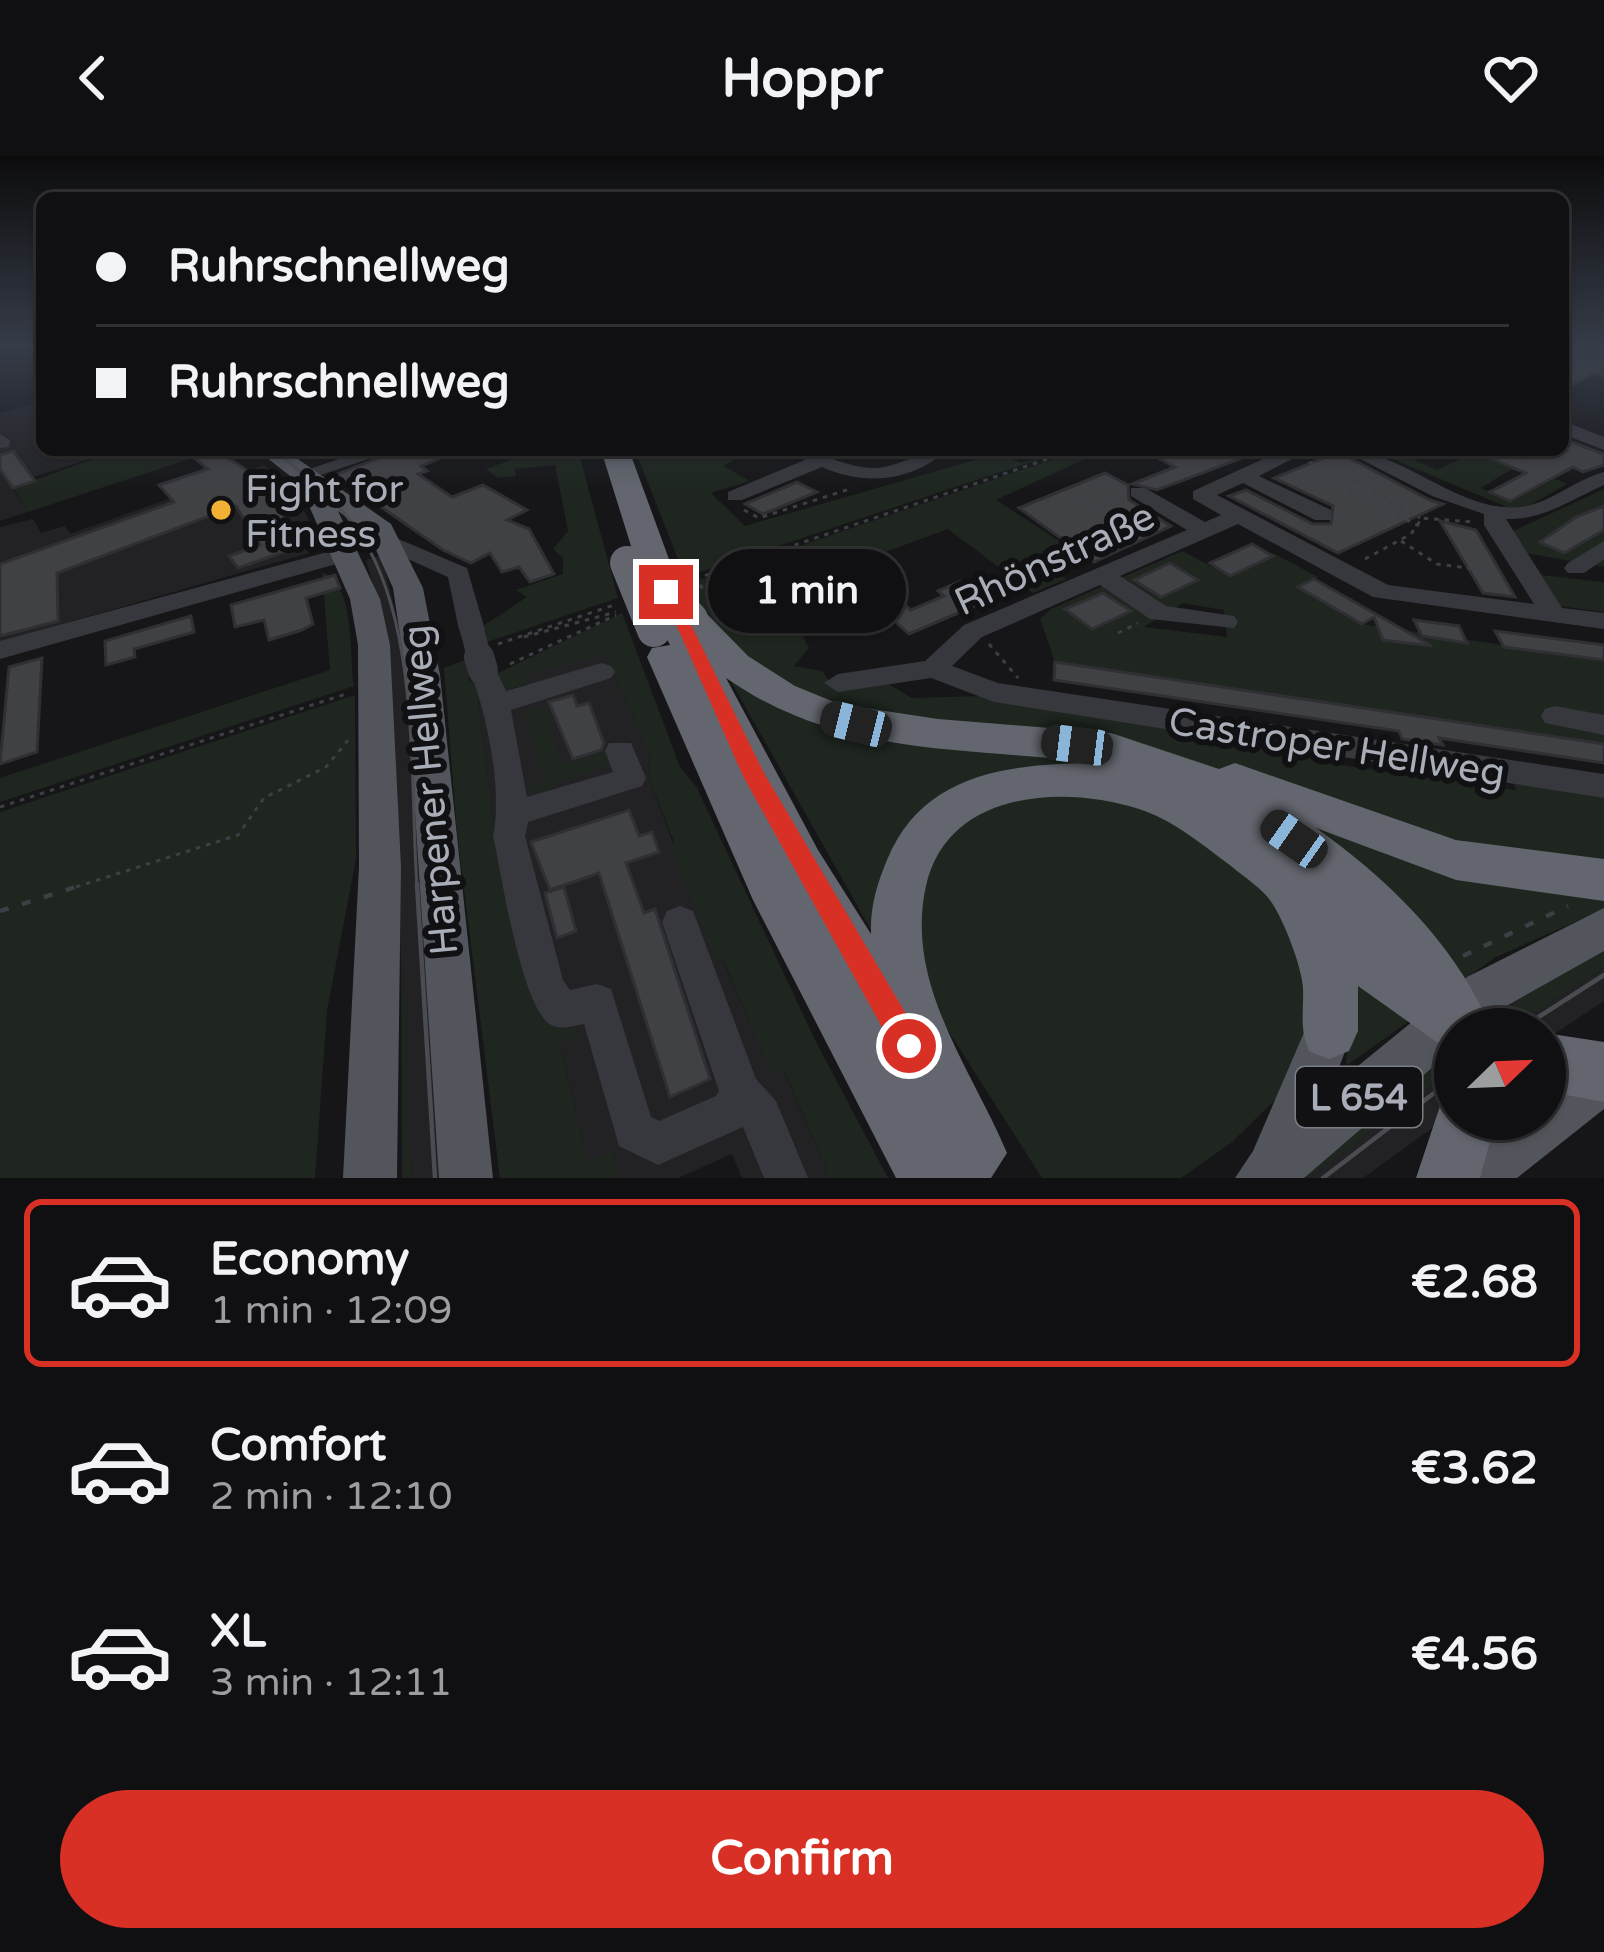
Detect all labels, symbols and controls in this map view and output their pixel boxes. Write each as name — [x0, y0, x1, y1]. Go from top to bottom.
icon: back — [60, 45, 126, 111]
icon: heart — [1478, 45, 1544, 111]
text: Hoppr — [721, 46, 883, 111]
text: Ruhrschnellweg — [168, 240, 510, 294]
text: Ruhrschnellweg — [168, 356, 510, 410]
place label: Fight for Fitness — [245, 466, 403, 558]
street label: Rhönstraße — [947, 493, 1162, 626]
marker: Fight for Fitness — [208, 497, 234, 523]
callout: 1 min — [708, 550, 906, 634]
route end — [639, 565, 693, 619]
text: 1 min — [755, 567, 859, 614]
street label: Harpener Hellweg — [393, 623, 468, 957]
car — [817, 698, 895, 750]
street label: Castroper Hellweg — [1165, 698, 1508, 797]
car — [1039, 723, 1115, 767]
car — [1254, 804, 1334, 874]
north arrow — [1434, 1008, 1566, 1140]
map controls — [1434, 1008, 1566, 1140]
route start — [882, 1019, 936, 1073]
road number: L 654 — [1296, 1067, 1422, 1127]
icon: car — [66, 1229, 174, 1337]
text: Economy — [210, 1233, 409, 1287]
text: €2.68 — [1411, 1256, 1538, 1310]
text: 1 min · 12:09 — [210, 1287, 452, 1334]
icon: car — [66, 1415, 174, 1523]
text: Comfort — [210, 1419, 386, 1473]
text: €3.62 — [1411, 1442, 1538, 1496]
text: 2 min · 12:10 — [210, 1473, 452, 1520]
icon: car — [66, 1601, 174, 1709]
text: XL — [210, 1605, 266, 1659]
text: €4.56 — [1411, 1628, 1538, 1682]
text: 3 min · 12:11 — [210, 1659, 452, 1706]
button: Confirm — [60, 1790, 1544, 1928]

